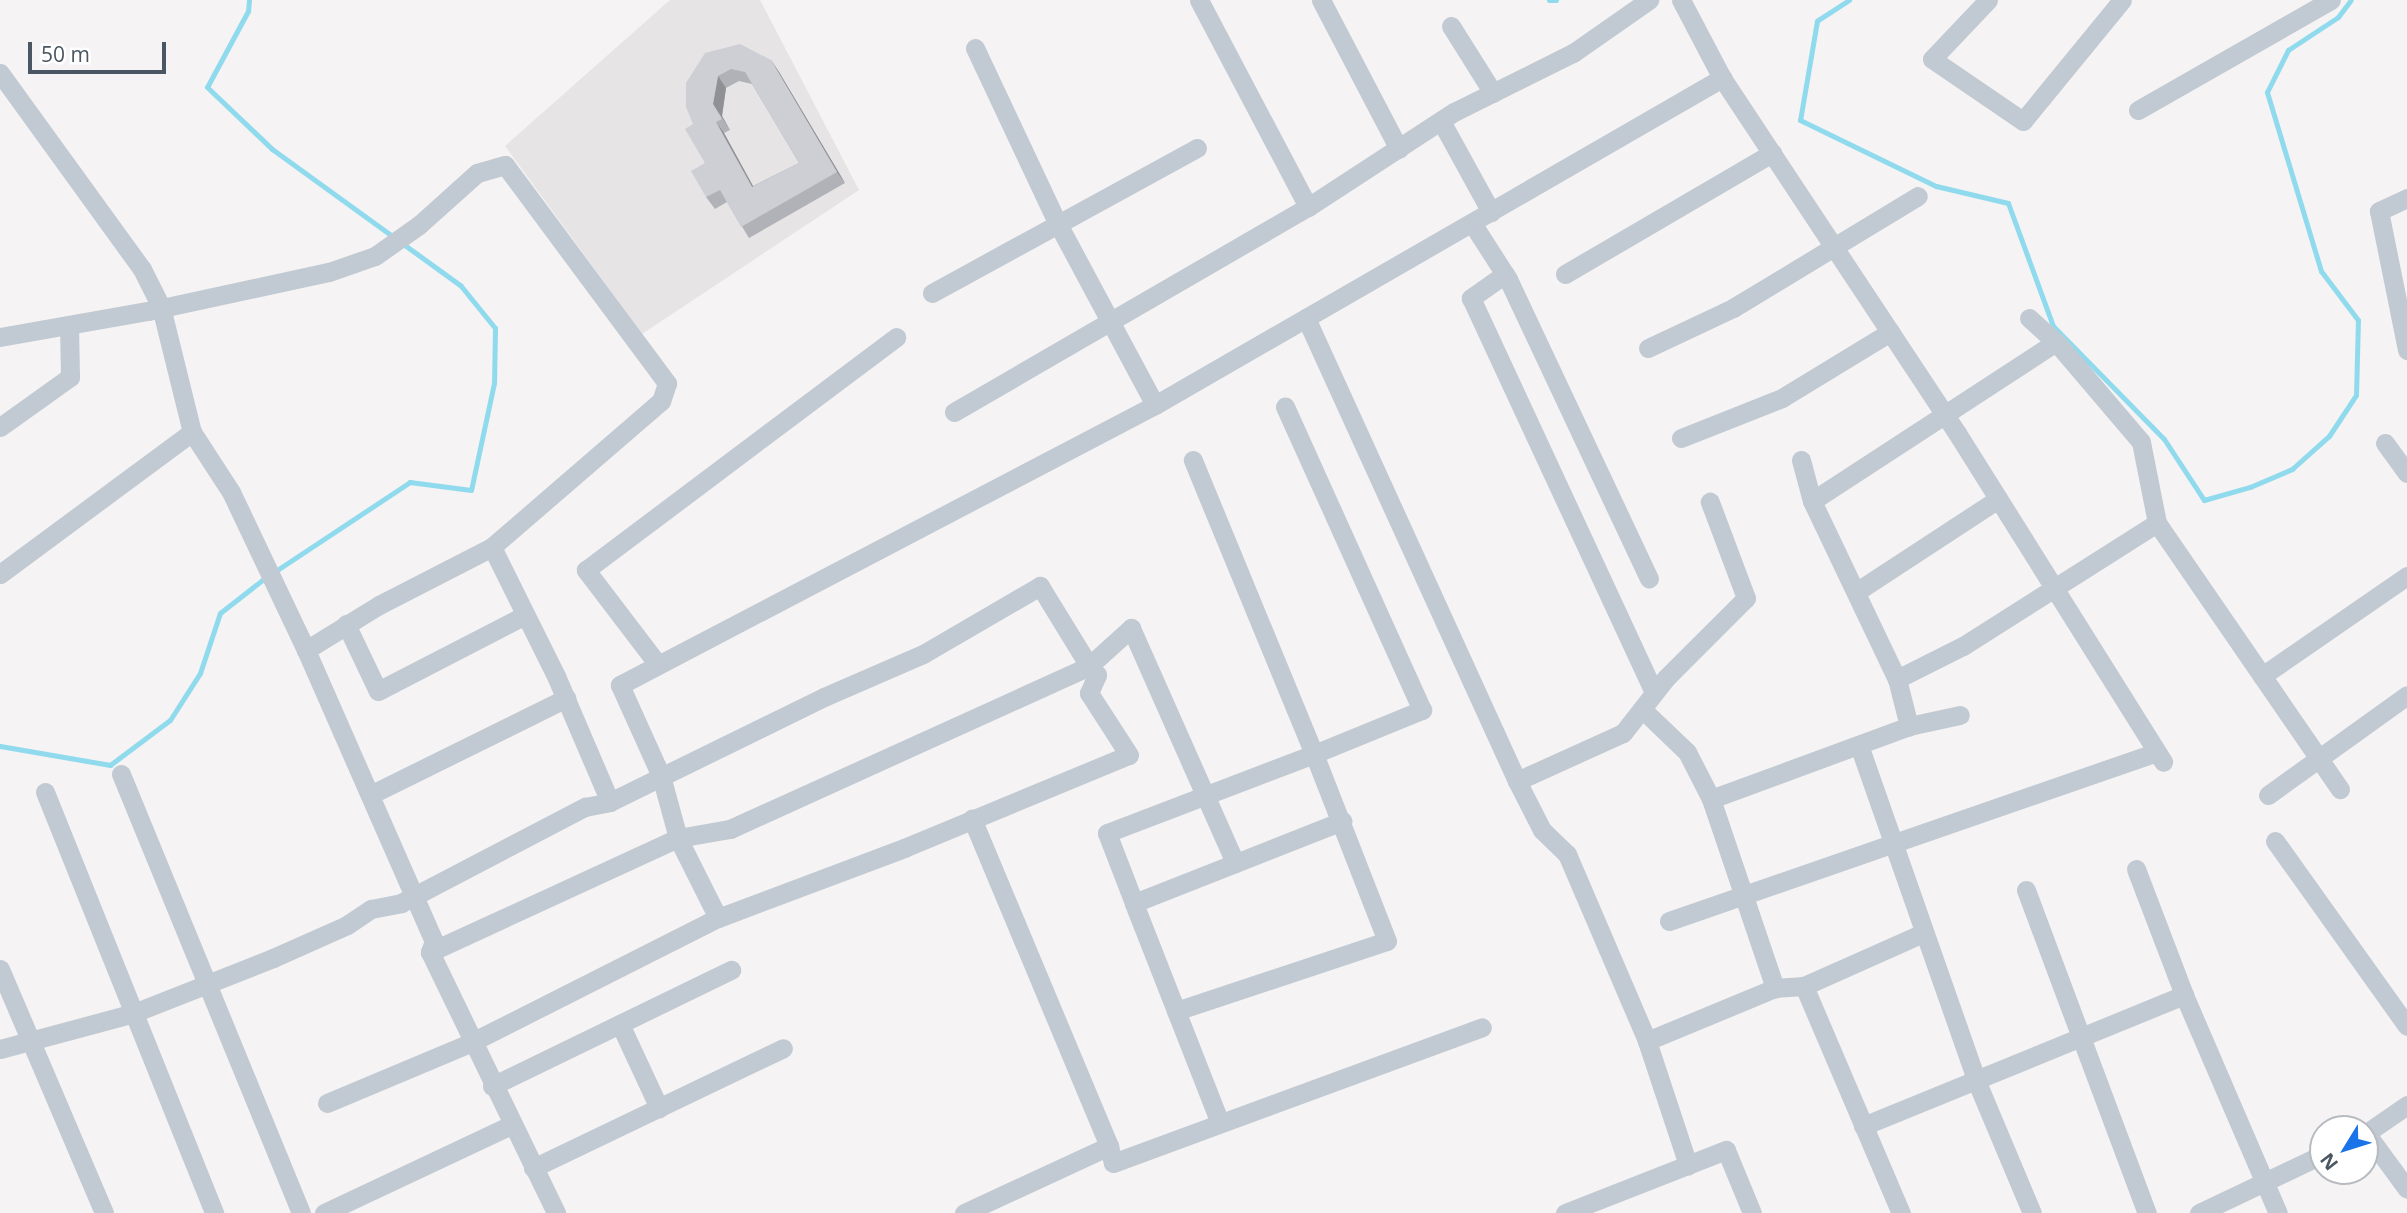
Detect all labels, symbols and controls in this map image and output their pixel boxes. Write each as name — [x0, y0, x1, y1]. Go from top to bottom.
scale bar — [32, 28, 170, 72]
text: 50 m — [41, 40, 90, 68]
north arrow — [2309, 1115, 2379, 1185]
text: N — [2314, 1148, 2344, 1176]

